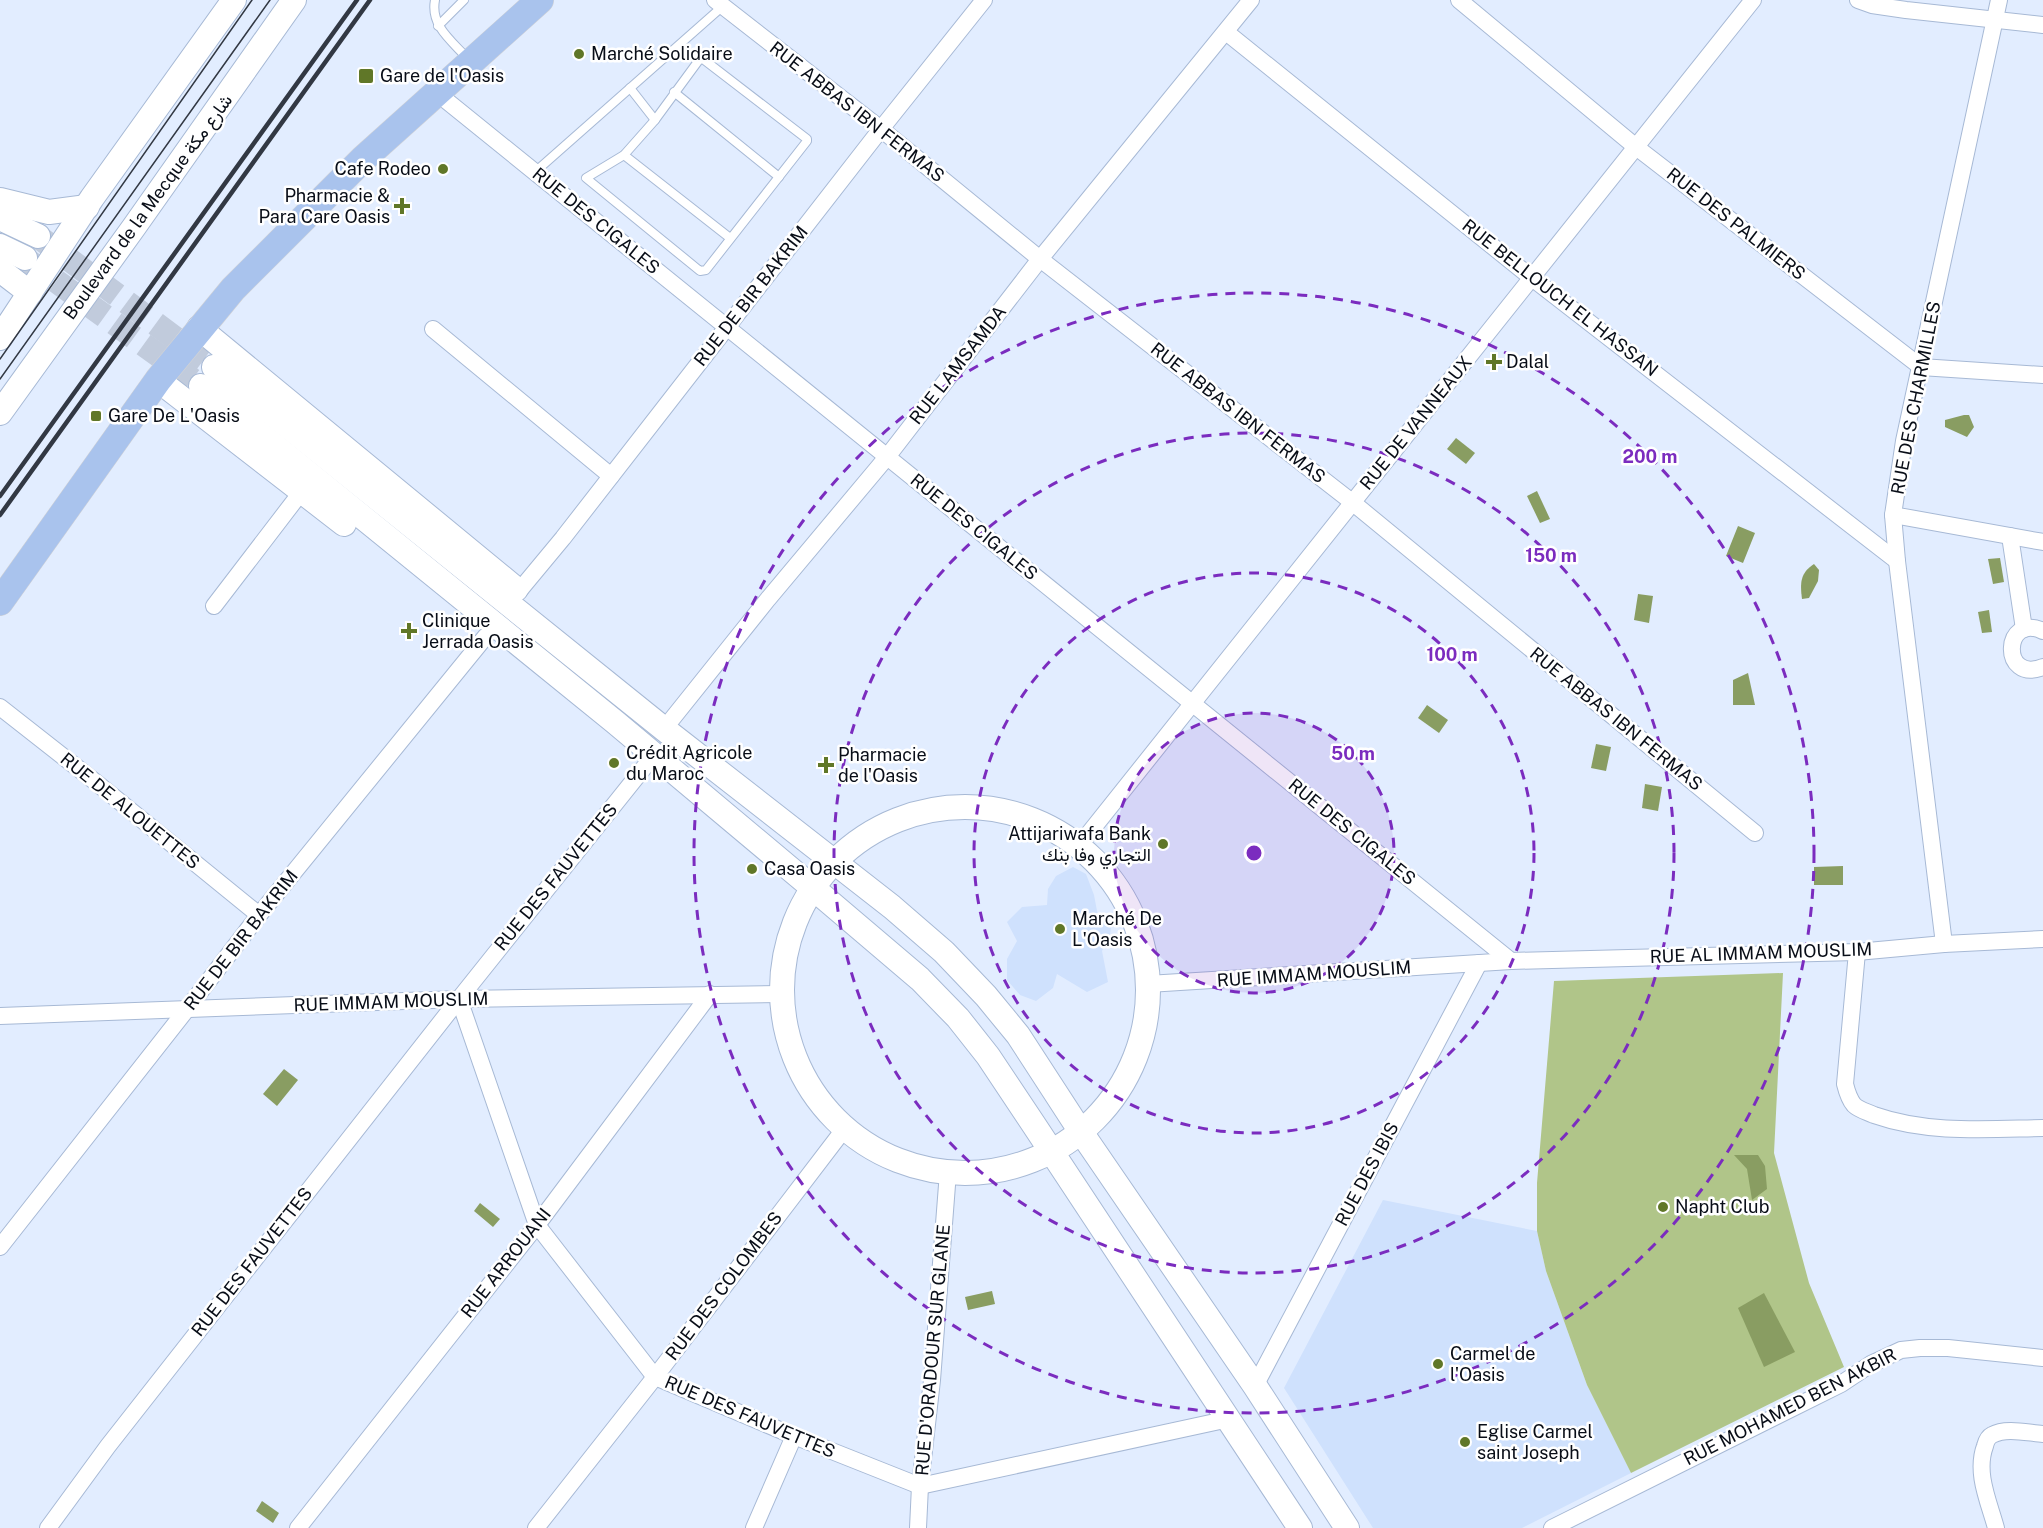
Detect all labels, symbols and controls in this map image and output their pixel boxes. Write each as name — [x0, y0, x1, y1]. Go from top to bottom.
street label: RUE ABBAS IBN FERMAS — [766, 37, 949, 186]
place label: Marché Solidaire — [591, 43, 733, 64]
marker: Marché Solidaire — [572, 47, 586, 61]
place label: Gare de l'Oasis — [380, 65, 504, 86]
marker: Gare de l'Oasis — [357, 67, 375, 85]
street label: Boulevard de la Mecque شارع مكة — [59, 90, 238, 325]
place label: Cafe Rodeo — [334, 158, 431, 179]
marker: Cafe Rodeo — [436, 162, 450, 176]
street label: RUE DES CIGALES — [529, 163, 664, 278]
street label: RUE DES PALMIERS — [1663, 163, 1810, 284]
place label: Pharmacie & Para Care Oasis — [259, 185, 390, 227]
marker: Pharmacie & Para Care Oasis — [395, 199, 409, 213]
street label: RUE BELLOUCH EL HASSAN — [1458, 215, 1662, 381]
street label: RUE DE BIR BAKRIM — [689, 221, 812, 370]
street label: RUE DES CHARMILLES — [1886, 300, 1945, 496]
street label: RUE LAMSAMDA — [905, 301, 1011, 428]
street label: RUE ABBAS IBN FERMAS — [1147, 338, 1330, 487]
place label: Dalal — [1506, 351, 1549, 372]
street label: RUE DE VANNEAUX — [1355, 352, 1476, 494]
marker: Dalal — [1487, 355, 1501, 369]
place label: Gare De L'Oasis — [108, 405, 240, 426]
marker: Gare De L'Oasis — [89, 409, 103, 423]
text: 200 m — [1623, 446, 1677, 467]
street label: RUE DES CIGALES — [907, 469, 1042, 584]
text: 150 m — [1525, 545, 1577, 566]
place label: Clinique Jerrada Oasis — [422, 610, 534, 652]
marker: Clinique Jerrada Oasis — [400, 622, 418, 640]
street label: RUE ABBAS IBN FERMAS — [1526, 643, 1707, 795]
text: 100 m — [1426, 644, 1478, 665]
place label: Crédit Agricole du Maroc — [626, 742, 752, 784]
text: 50 m — [1331, 743, 1375, 764]
place label: Pharmacie de l'Oasis — [838, 744, 927, 786]
street label: RUE DE ALOUETTES — [56, 748, 204, 873]
marker: Crédit Agricole du Maroc — [607, 756, 621, 770]
marker: Pharmacie de l'Oasis — [819, 758, 833, 772]
street label: RUE DES CIGALES — [1285, 774, 1420, 889]
street label: RUE DES FAUVETTES — [490, 799, 621, 954]
place label: Attijariwafa Bank التجاري وفا بنك — [1008, 823, 1151, 870]
marker: Attijariwafa Bank التجاري وفا بنك — [1156, 837, 1170, 851]
centre of rings — [1244, 843, 1264, 863]
place label: Casa Oasis — [764, 858, 855, 879]
marker: Casa Oasis — [745, 862, 759, 876]
street label: RUE DE BIR BAKRIM — [179, 865, 302, 1014]
place label: Marché De L'Oasis — [1072, 908, 1162, 950]
marker: Marché De L'Oasis — [1053, 922, 1067, 936]
street label: RUE AL IMMAM MOUSLIM — [1649, 938, 1873, 967]
street label: RUE IMMAM MOUSLIM — [1216, 956, 1412, 991]
street label: RUE IMMAM MOUSLIM — [293, 988, 489, 1015]
street label: RUE DES IBIS — [1330, 1118, 1403, 1229]
street label: RUE DES FAUVETTES — [187, 1183, 316, 1340]
place label: Napht Club — [1675, 1196, 1769, 1217]
marker: Napht Club — [1656, 1200, 1670, 1214]
street label: RUE ARROUANI — [456, 1204, 555, 1322]
street label: RUE DES COLOMBES — [661, 1207, 786, 1364]
street label: RUE D'ORADOUR SUR GLANE — [911, 1223, 954, 1477]
place label: Carmel de l'Oasis — [1450, 1343, 1536, 1385]
street label: RUE MOHAMED BEN AKBIR — [1680, 1344, 1900, 1469]
marker: Carmel de l'Oasis — [1431, 1357, 1445, 1371]
street label: RUE DES FAUVETTES — [662, 1371, 839, 1462]
place label: Eglise Carmel saint Joseph — [1477, 1421, 1593, 1463]
marker: Eglise Carmel saint Joseph — [1458, 1435, 1472, 1449]

